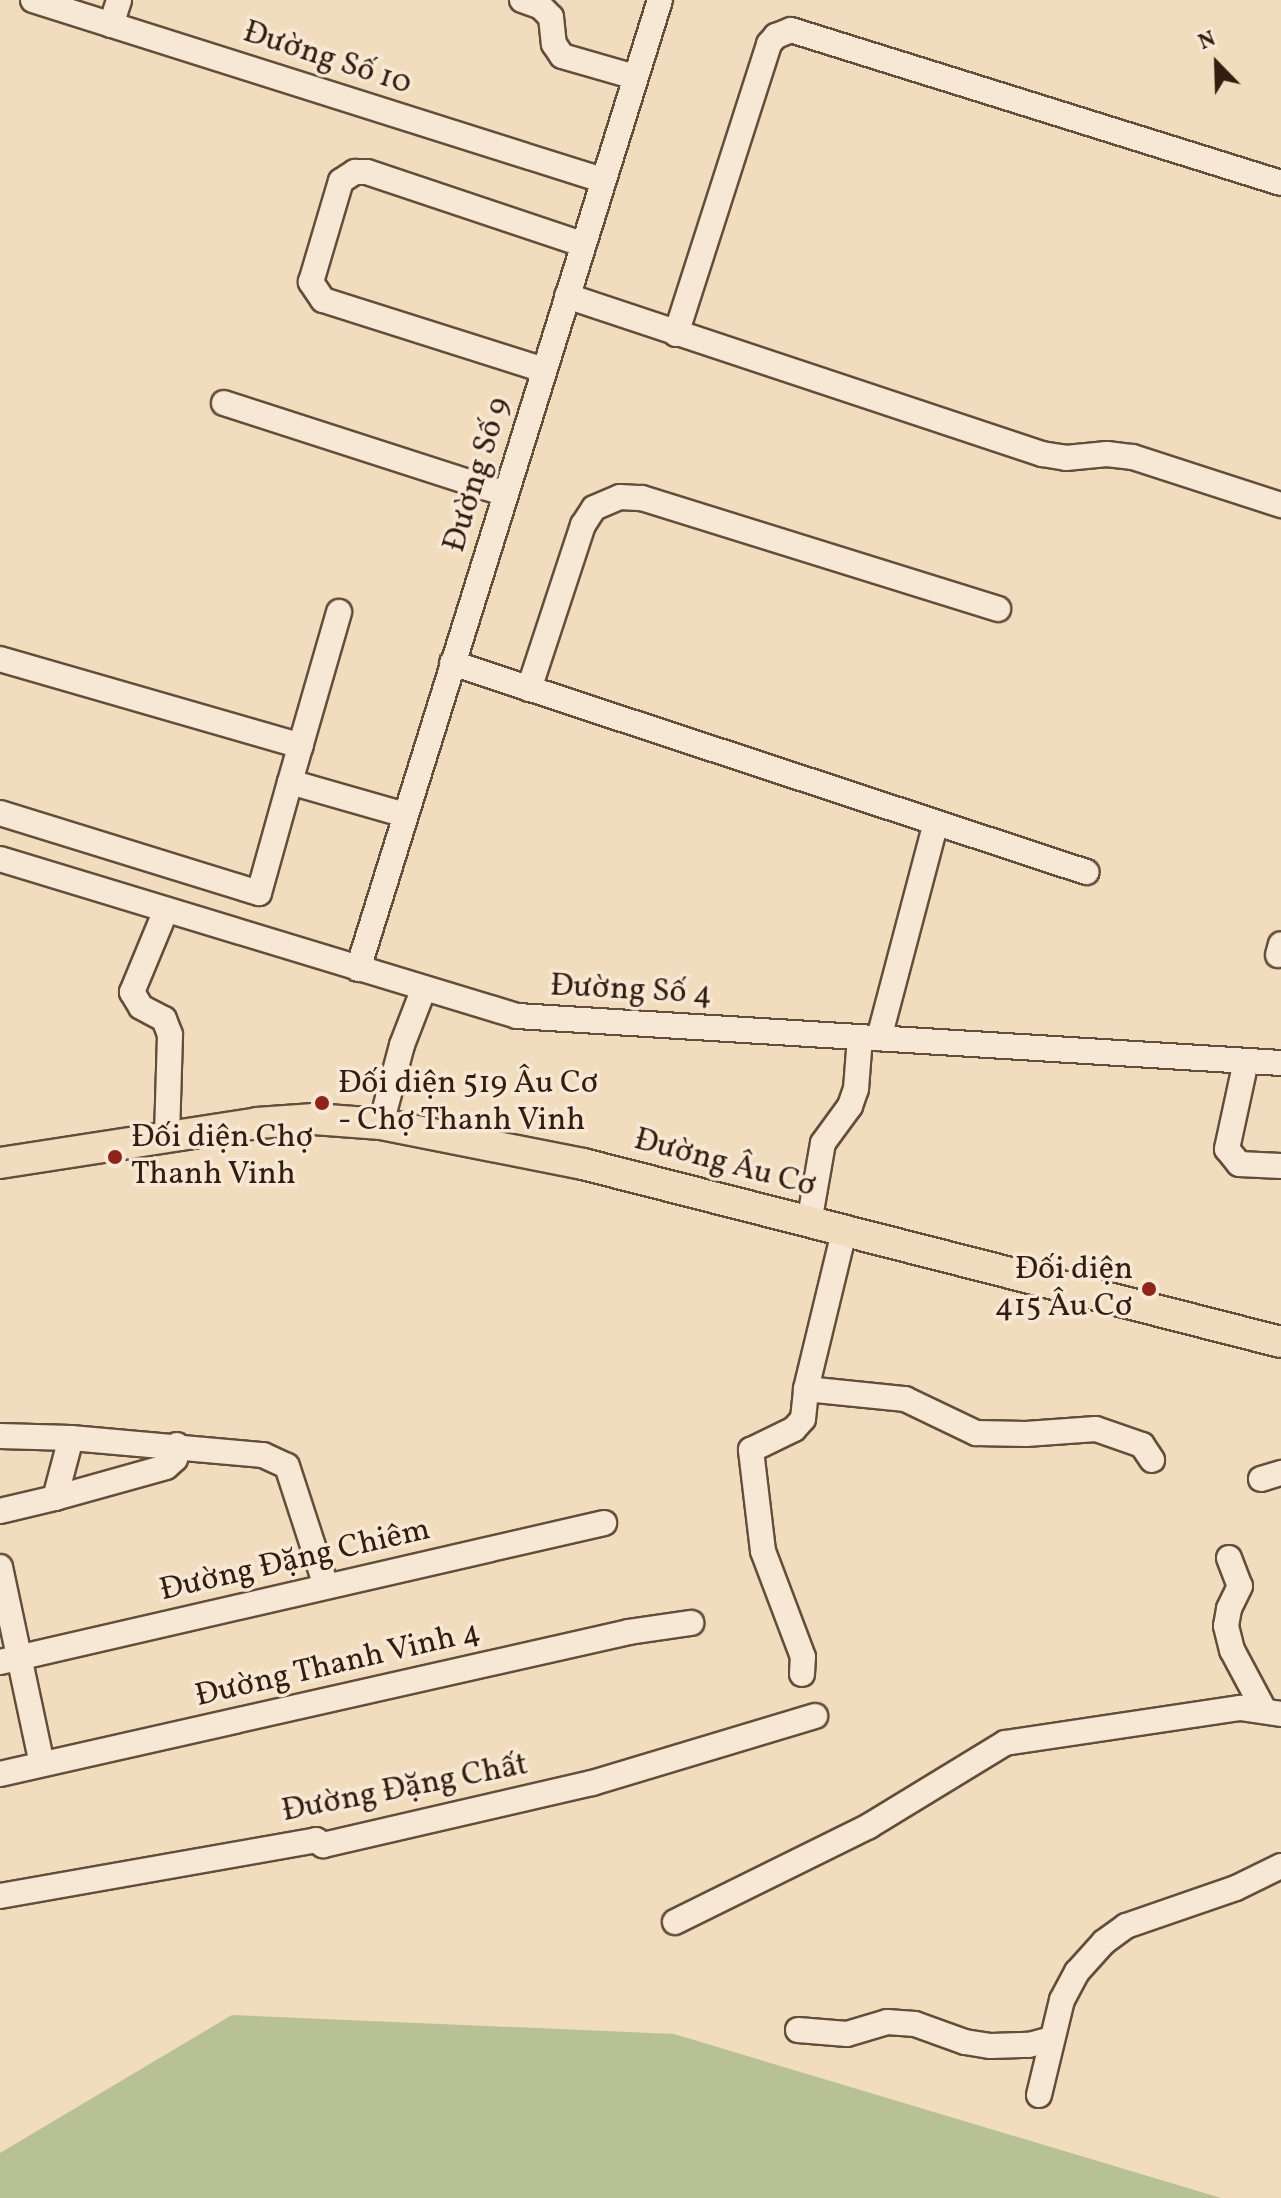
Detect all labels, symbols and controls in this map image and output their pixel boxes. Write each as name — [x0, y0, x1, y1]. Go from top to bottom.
street label: Đường Số 10 — [238, 14, 416, 104]
north arrow — [1177, 24, 1257, 104]
text: N — [1194, 24, 1221, 59]
street label: Đường Số 9 — [436, 393, 520, 557]
street label: Đường Số 4 — [549, 968, 713, 1014]
place label: Đối diện 519 Âu Cơ - Chợ Thanh Vinh — [338, 1066, 599, 1141]
marker: Đối diện 519 Âu Cơ - Chợ Thanh Vinh — [313, 1094, 331, 1112]
place label: Đối diện Chợ Thanh Vinh — [131, 1120, 314, 1195]
street label: Đường Âu Cơ — [630, 1121, 820, 1207]
marker: Đối diện Chợ Thanh Vinh — [106, 1148, 124, 1166]
place label: Đối diện 415 Âu Cơ — [994, 1252, 1133, 1327]
marker: Đối diện 415 Âu Cơ — [1140, 1280, 1158, 1298]
street label: Đường Đặng Chiêm — [156, 1511, 434, 1611]
street label: Đường Thanh Vinh 4 — [191, 1613, 485, 1717]
street label: Đường Đặng Chất — [279, 1746, 531, 1832]

